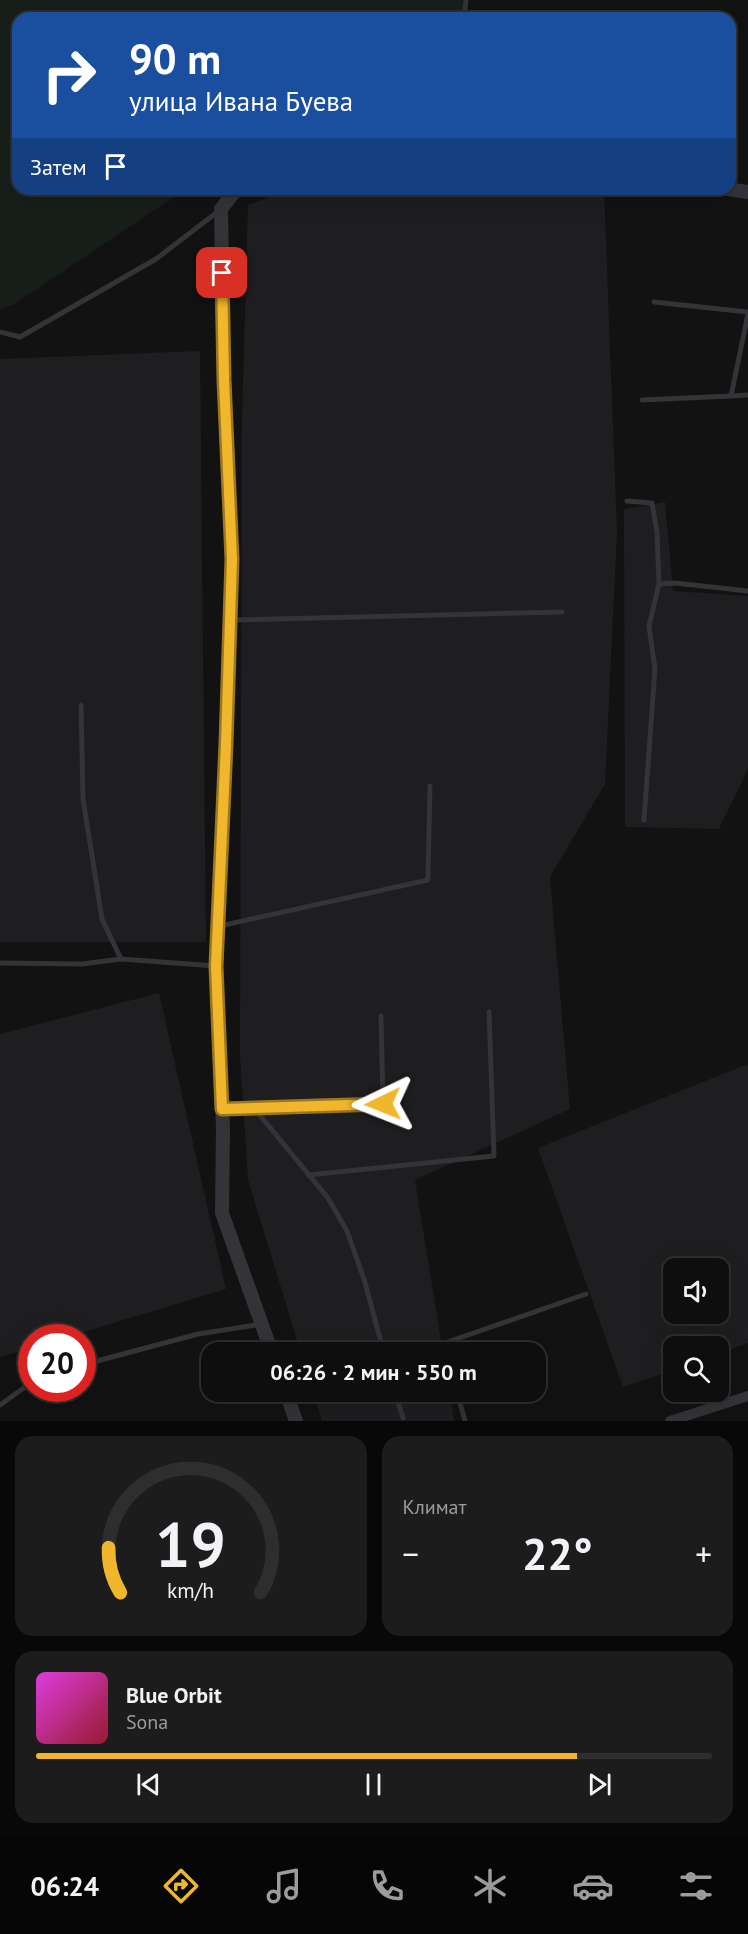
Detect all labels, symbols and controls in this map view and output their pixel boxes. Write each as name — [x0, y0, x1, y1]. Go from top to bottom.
text: 90 m — [129, 31, 221, 86]
icon: right — [30, 36, 108, 114]
text: улица Ивана Буева — [129, 84, 353, 118]
icon: arrive — [99, 150, 132, 183]
text: Затем — [30, 153, 87, 181]
pin — [196, 247, 247, 298]
icon: arrive — [205, 256, 238, 289]
position arrow — [351, 1072, 415, 1136]
map controls — [663, 1258, 729, 1402]
button: sound — [663, 1258, 729, 1324]
speed limit sign: 20 — [18, 1324, 96, 1402]
button: search — [663, 1336, 729, 1402]
text: 06:26 · 2 мин · 550 m — [270, 1358, 477, 1386]
text: Климат — [403, 1494, 466, 1520]
text: 19 — [155, 1503, 226, 1584]
text: 22° — [522, 1524, 593, 1582]
text: − — [403, 1532, 419, 1575]
text: + — [695, 1532, 712, 1575]
text: km/h — [167, 1576, 214, 1604]
text: Blue Orbit — [126, 1681, 222, 1709]
text: Sona — [126, 1709, 168, 1735]
icon: previous — [132, 1768, 165, 1801]
icon: pause — [357, 1768, 390, 1801]
icon: next — [583, 1768, 616, 1801]
icon: directions — [160, 1865, 202, 1907]
icon: music — [263, 1865, 305, 1907]
icon: phone — [366, 1865, 408, 1907]
icon: climate — [469, 1865, 511, 1907]
icon: car — [572, 1865, 614, 1907]
icon: filters — [675, 1865, 717, 1907]
text: 06:24 — [31, 1869, 99, 1903]

